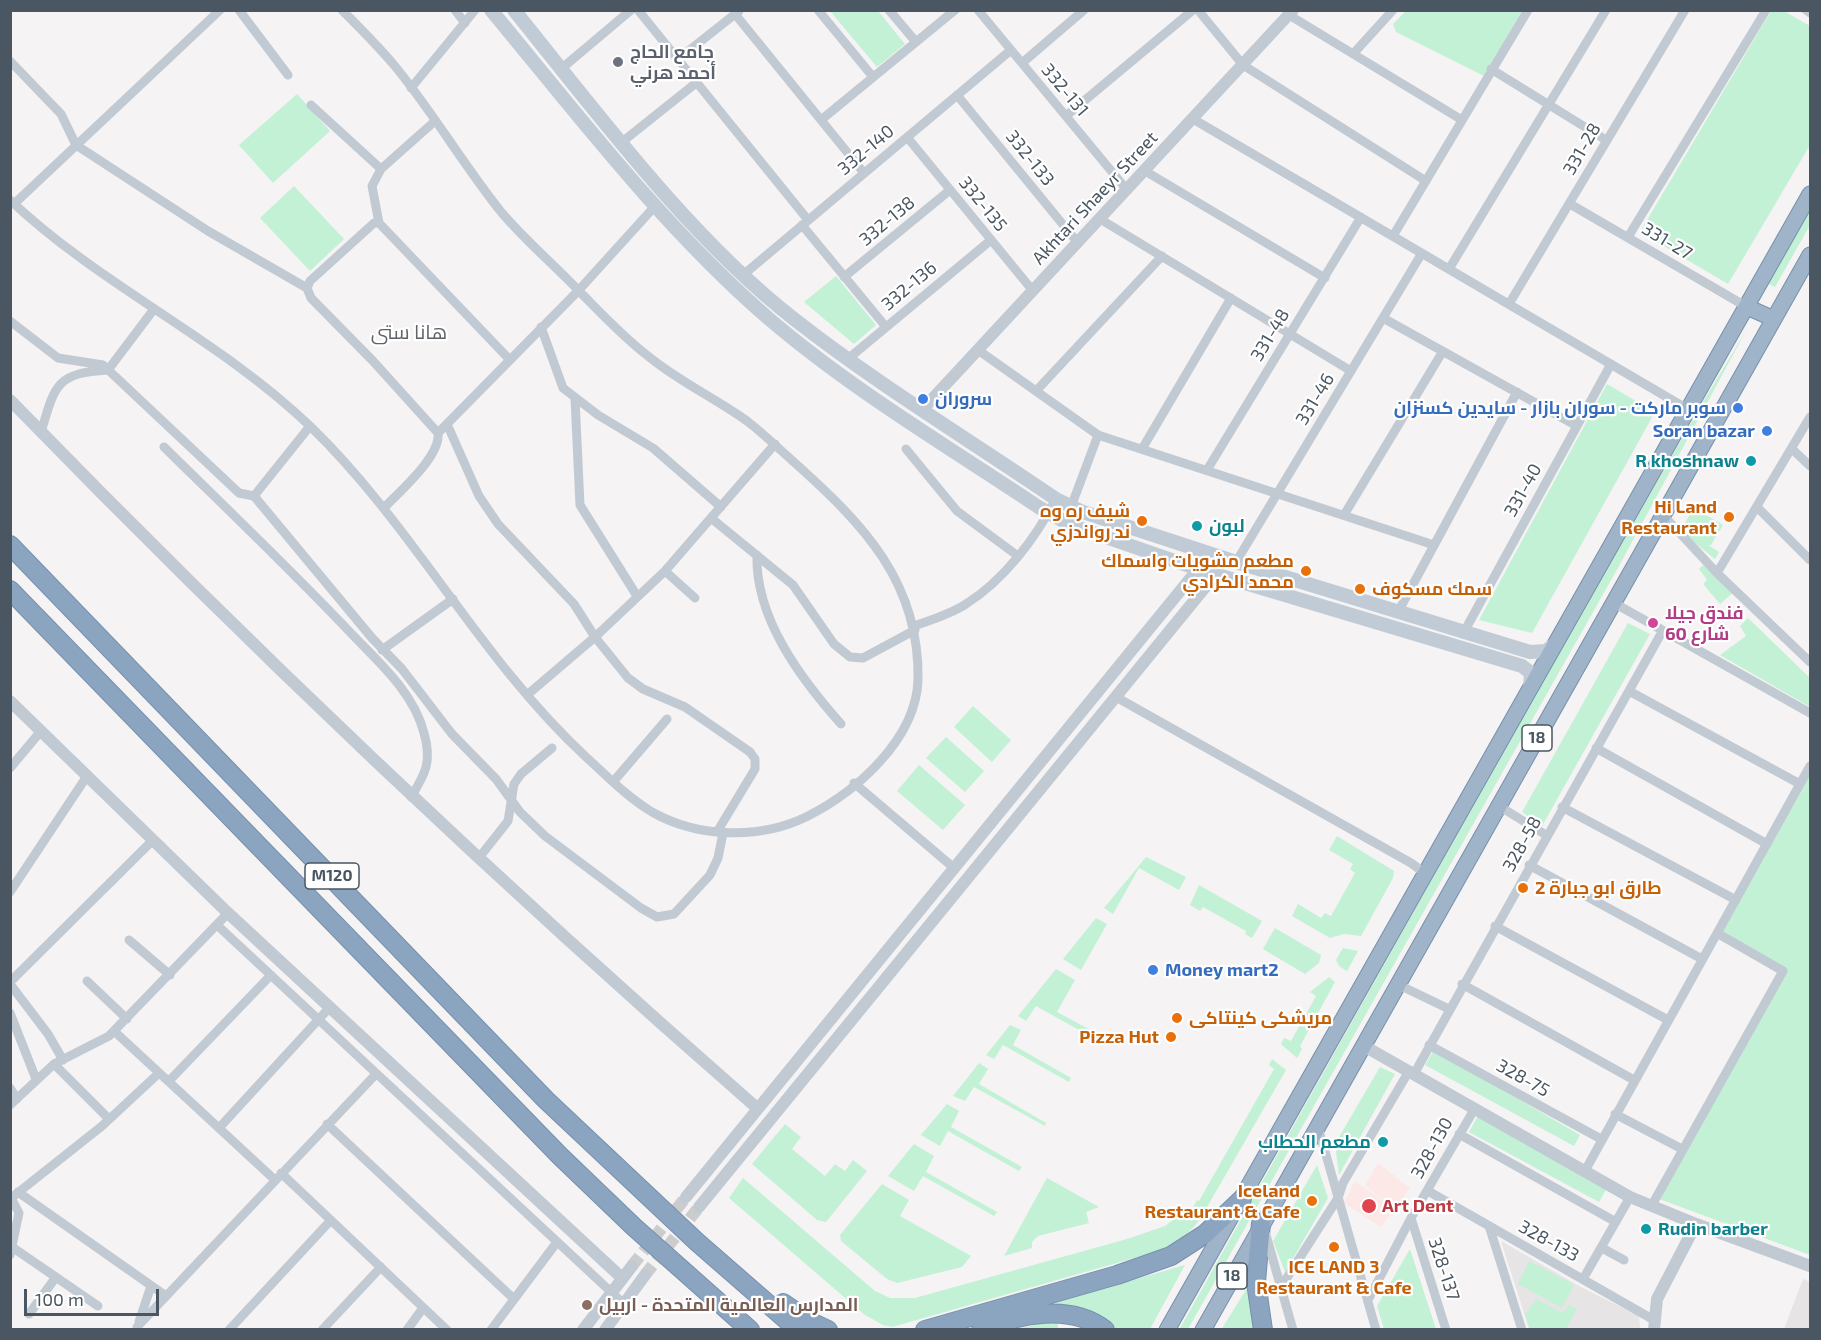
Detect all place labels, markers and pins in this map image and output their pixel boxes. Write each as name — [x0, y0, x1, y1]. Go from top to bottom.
place label: جامع الحاج أحمد هرني — [630, 41, 716, 84]
marker: جامع الحاج أحمد هرني — [611, 55, 625, 69]
place label: سروران — [935, 388, 992, 410]
marker: سروران — [916, 392, 930, 406]
place label: سوبر ماركت - سوران بازار - سايدين كسنزان — [1394, 397, 1726, 419]
marker: سوبر ماركت - سوران بازار - سايدين كسنزان — [1731, 401, 1745, 415]
place label: Soran bazar — [1653, 420, 1755, 442]
marker: Soran bazar — [1760, 424, 1774, 438]
place label: R khoshnaw — [1635, 450, 1739, 472]
marker: R khoshnaw — [1744, 454, 1758, 468]
place label: Hi Land Restaurant — [1621, 496, 1717, 538]
place label: شيف ره وه ند رواندزي — [1040, 500, 1130, 542]
marker: Hi Land Restaurant — [1722, 510, 1736, 524]
marker: شيف ره وه ند رواندزي — [1135, 514, 1149, 528]
place label: لبون — [1209, 515, 1245, 537]
marker: لبون — [1190, 519, 1204, 533]
place label: مطعم مشويات واسماك محمد الكرادي — [1101, 550, 1294, 592]
marker: مطعم مشويات واسماك محمد الكرادي — [1299, 564, 1313, 578]
place label: سمك مسكوف — [1372, 578, 1492, 600]
marker: سمك مسكوف — [1353, 582, 1367, 596]
place label: فندق جيلا شارع 60 — [1665, 602, 1744, 644]
marker: فندق جيلا شارع 60 — [1646, 616, 1660, 630]
place label: طارق ابو جبارة 2 — [1535, 877, 1662, 899]
marker: طارق ابو جبارة 2 — [1516, 881, 1530, 895]
place label: Money mart2 — [1165, 959, 1279, 981]
marker: Money mart2 — [1146, 963, 1160, 977]
place label: مریشکی کینتاکی — [1189, 1007, 1332, 1029]
marker: مریشکی کینتاکی — [1170, 1011, 1184, 1025]
place label: Pizza Hut — [1079, 1026, 1159, 1048]
marker: Pizza Hut — [1164, 1030, 1178, 1044]
place label: مطعم الحطاب — [1258, 1131, 1371, 1153]
marker: مطعم الحطاب — [1376, 1135, 1390, 1149]
place label: Iceland Restaurant & Cafe — [1145, 1180, 1300, 1222]
marker: Iceland Restaurant & Cafe — [1305, 1194, 1319, 1208]
place label: Art Dent — [1382, 1195, 1453, 1217]
marker: Art Dent — [1360, 1197, 1378, 1215]
place label: Rudin barber — [1658, 1218, 1768, 1240]
marker: Rudin barber — [1639, 1222, 1653, 1236]
marker: ICE LAND 3 Restaurant & Cafe — [1327, 1240, 1341, 1254]
place label: ICE LAND 3 Restaurant & Cafe — [1256, 1256, 1412, 1298]
place label: المدارس العالمية المتحدة - اربيل — [599, 1294, 858, 1316]
marker: المدارس العالمية المتحدة - اربيل — [580, 1298, 594, 1312]

